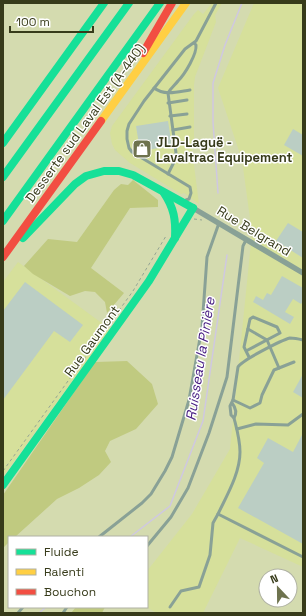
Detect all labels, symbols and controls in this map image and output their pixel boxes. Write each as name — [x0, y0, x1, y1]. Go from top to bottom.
scale bar — [10, 8, 93, 34]
text: 100 m — [16, 14, 50, 30]
street label: Desserte sud Laval Est (A-440) — [22, 40, 148, 206]
place label: JLD-Laguë - Lavaltrac Equipement — [156, 134, 293, 166]
shop icon: JLD-Laguë - Lavaltrac Equipement — [131, 138, 153, 160]
street label: Rue Belgrand — [214, 202, 294, 260]
water label: Ruisseau la Pinière — [181, 295, 219, 422]
street label: Rue Gaumont — [60, 302, 124, 380]
legend — [8, 536, 148, 608]
text: Fluide — [44, 544, 79, 560]
text: Ralenti — [44, 564, 84, 580]
north arrow — [258, 568, 298, 608]
text: N — [268, 571, 280, 587]
text: Bouchon — [44, 584, 96, 600]

